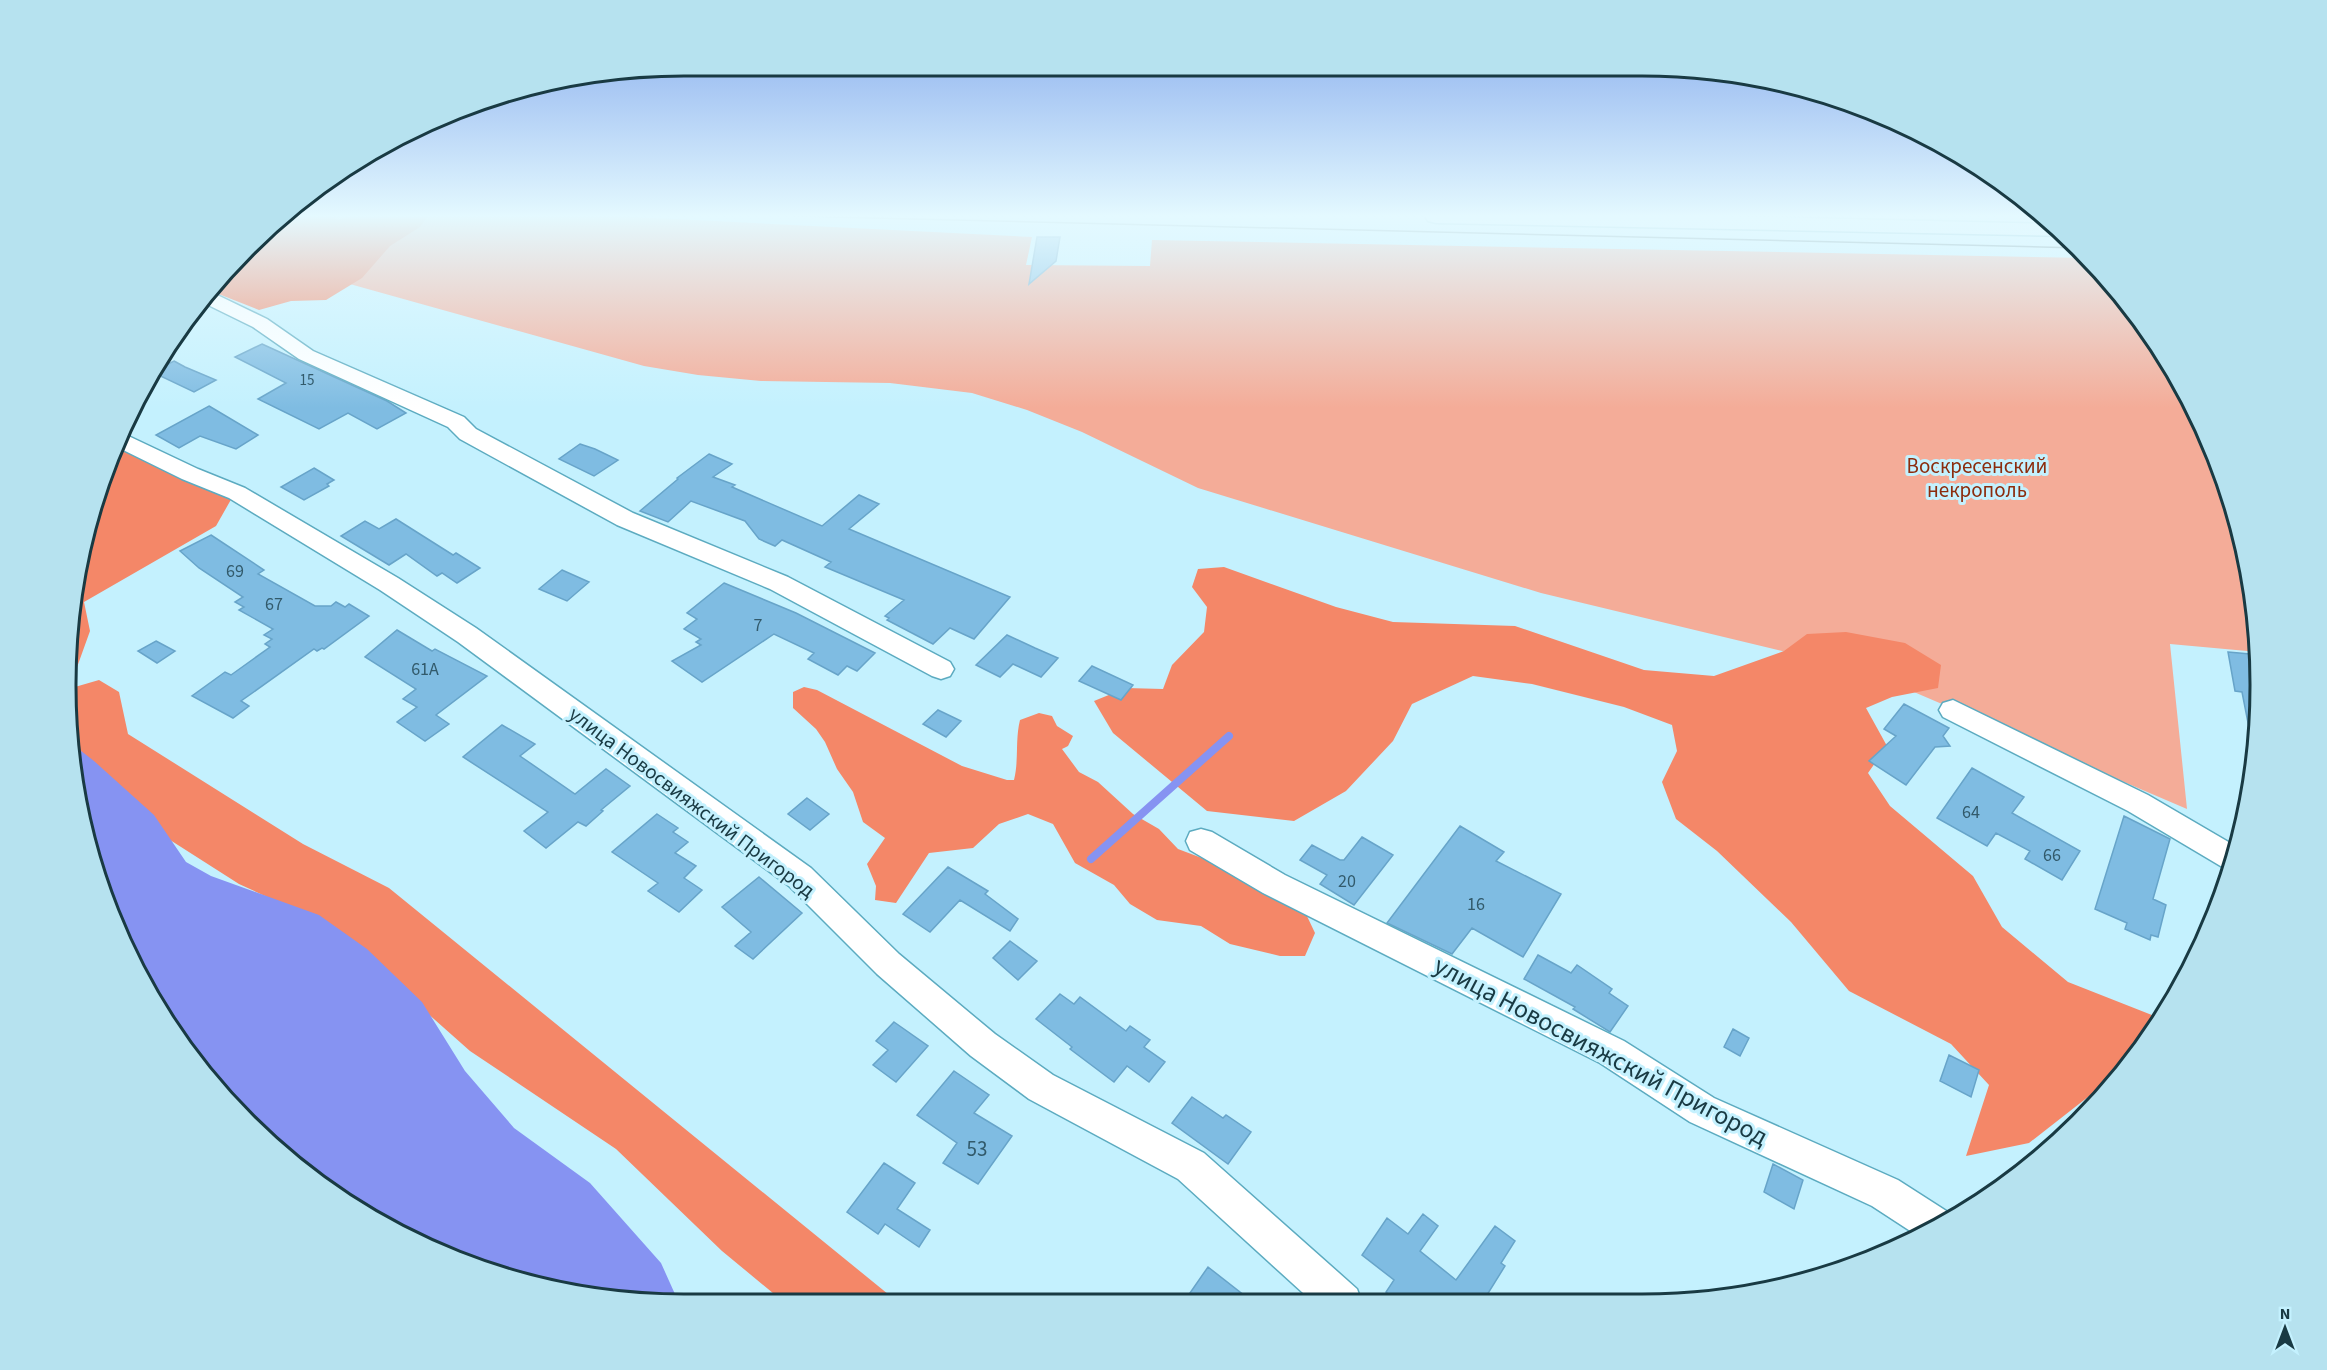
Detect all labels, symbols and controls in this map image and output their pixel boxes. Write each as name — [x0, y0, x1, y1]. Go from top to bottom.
house number: 15 — [300, 370, 314, 391]
park label: Воскресенский некрополь — [1907, 451, 2047, 505]
house number: 69 — [226, 559, 244, 584]
house number: 67 — [265, 592, 283, 617]
house number: 7 — [754, 613, 763, 638]
house number: 61А — [411, 657, 439, 682]
street label: улица Новосвияжский Пригород — [562, 699, 822, 905]
house number: 64 — [1962, 800, 1980, 825]
house number: 66 — [2043, 843, 2061, 868]
house number: 20 — [1338, 869, 1356, 894]
house number: 16 — [1467, 892, 1485, 917]
street label: улица Новосвияжский Пригород — [1427, 947, 1775, 1155]
house number: 53 — [967, 1134, 987, 1164]
north arrow — [2255, 1298, 2315, 1358]
text: N — [2280, 1303, 2290, 1325]

